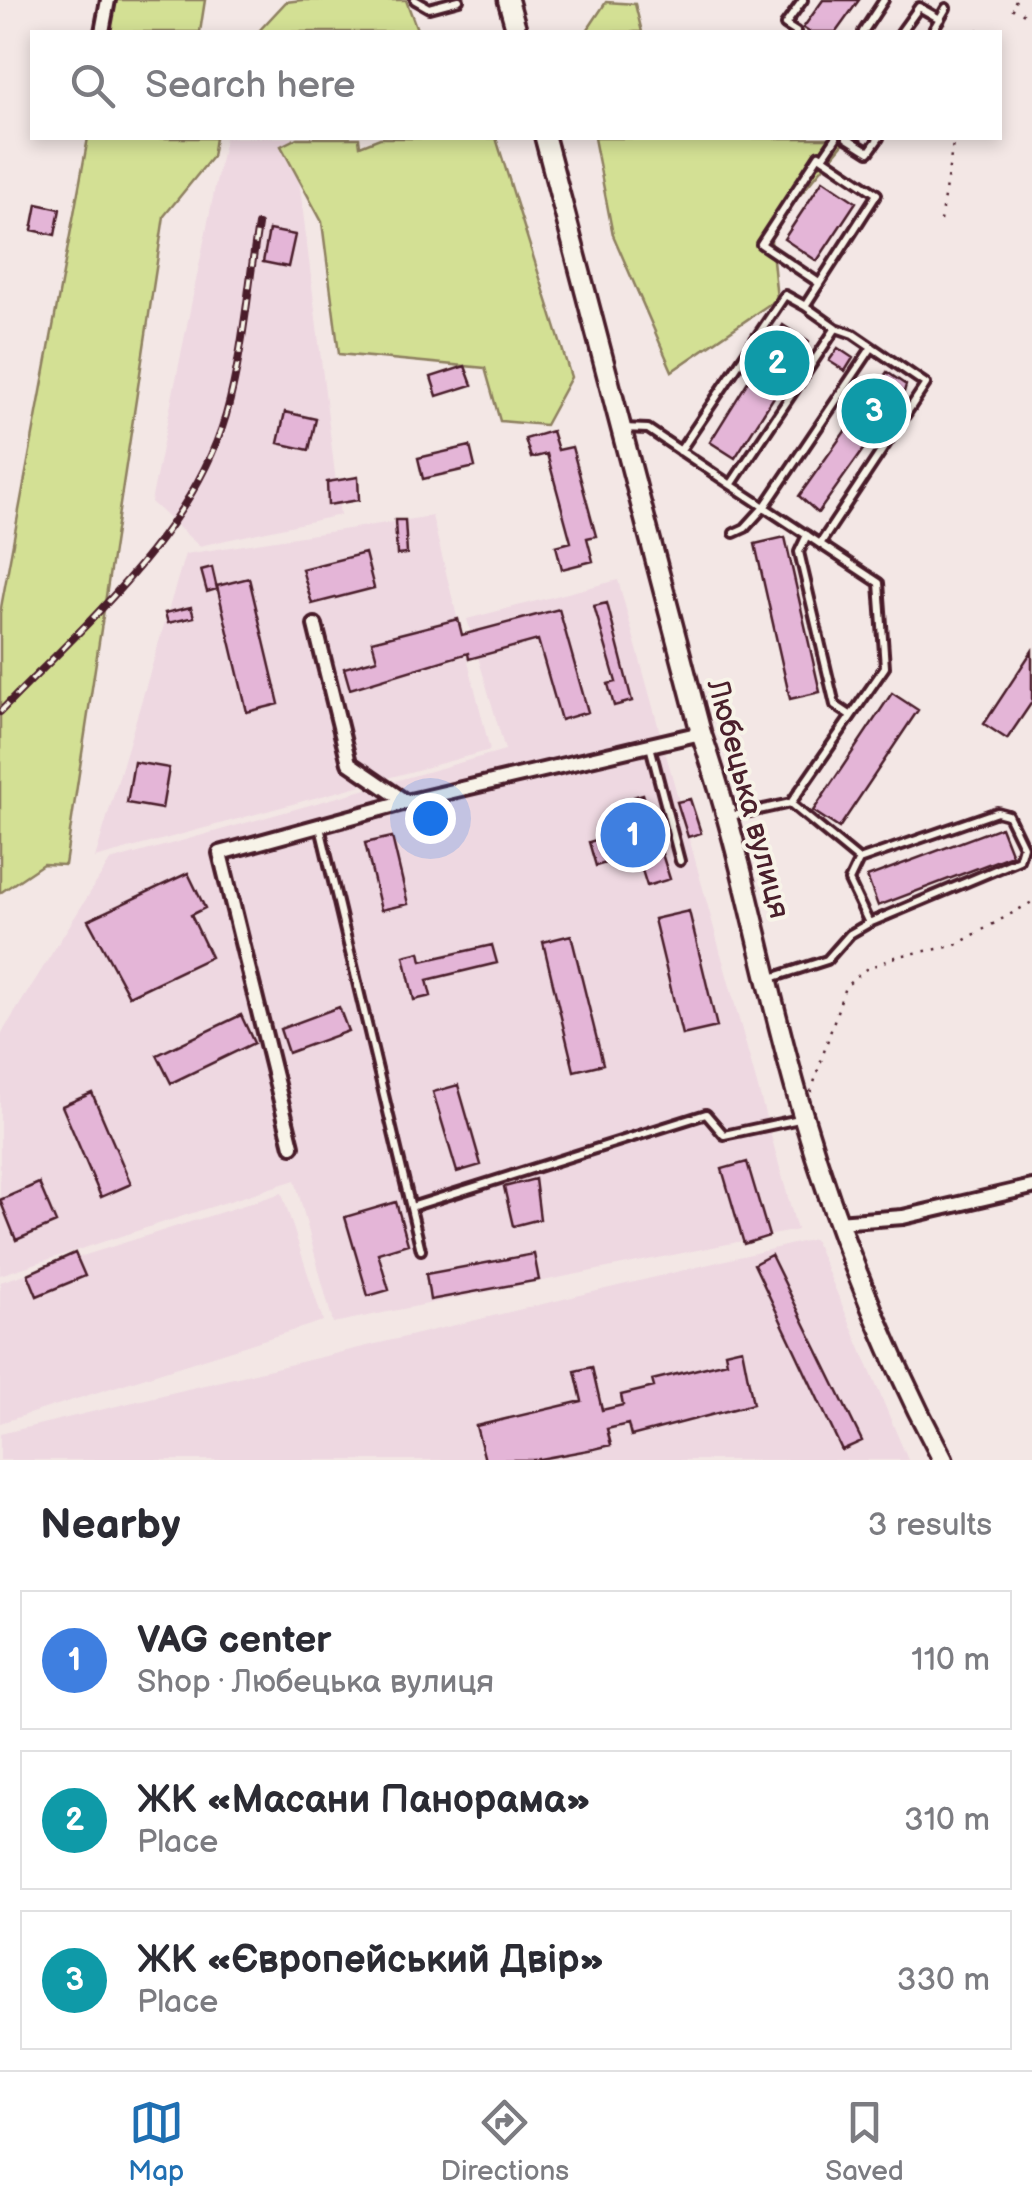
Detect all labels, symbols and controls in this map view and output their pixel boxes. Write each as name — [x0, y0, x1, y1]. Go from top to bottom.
search box — [30, 30, 1002, 140]
icon: search — [65, 58, 120, 113]
text: Search here — [145, 63, 356, 108]
pin: 2 — [744, 326, 810, 400]
pin: 3 — [842, 374, 906, 448]
street label: Любецька вулиця — [699, 675, 797, 922]
your location — [405, 793, 456, 844]
pin: 1 — [600, 798, 666, 872]
text: Nearby — [40, 1500, 180, 1551]
text: 3 results — [868, 1506, 992, 1545]
text: VAG center — [137, 1618, 332, 1663]
text: 1 — [68, 1641, 81, 1680]
text: 110 m — [911, 1641, 990, 1680]
text: Shop · Любецька вулиця — [137, 1663, 494, 1702]
text: ЖК «Масани Панорама» — [137, 1778, 591, 1823]
text: 2 — [65, 1801, 84, 1840]
text: 310 m — [904, 1801, 990, 1840]
text: Place — [137, 1823, 218, 1862]
text: ЖК «Європейський Двір» — [137, 1938, 604, 1983]
text: 3 — [65, 1961, 84, 2000]
text: 330 m — [897, 1961, 990, 2000]
text: Place — [137, 1983, 218, 2022]
tab: Map — [128, 2095, 184, 2188]
tab: Directions — [440, 2095, 569, 2188]
tab: Saved — [825, 2095, 904, 2188]

